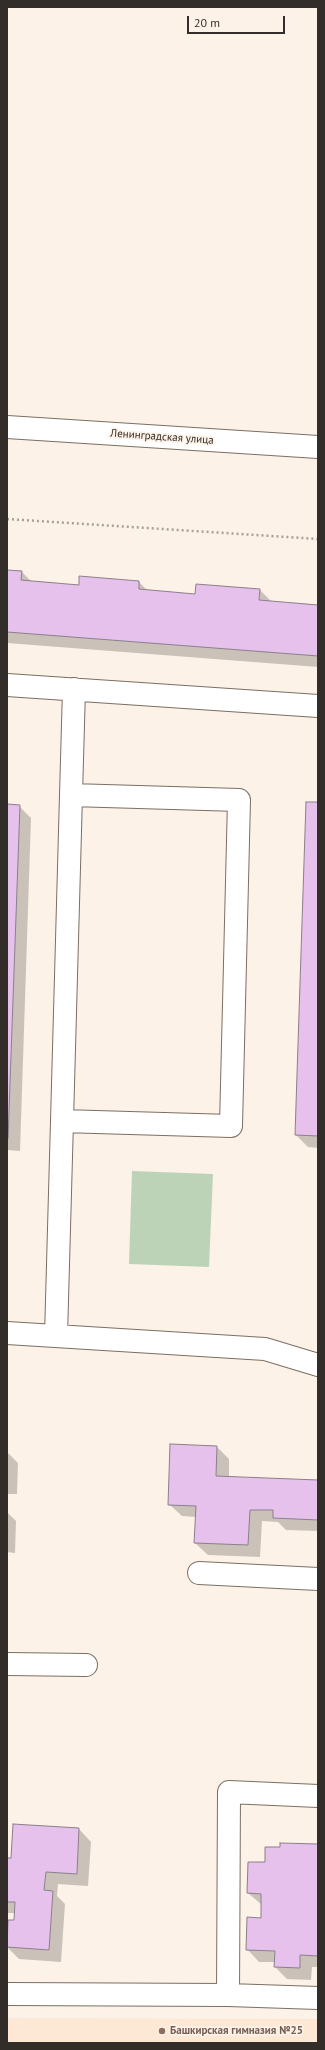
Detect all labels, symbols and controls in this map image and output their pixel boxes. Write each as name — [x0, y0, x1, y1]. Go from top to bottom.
scale bar — [189, 8, 287, 34]
text: 20 m — [194, 15, 220, 30]
street label: Ленинградская улица — [110, 427, 214, 447]
place label: Башкирская гимназия №25 — [170, 2024, 303, 2038]
marker: Башкирская гимназия №25 — [157, 2026, 167, 2036]

